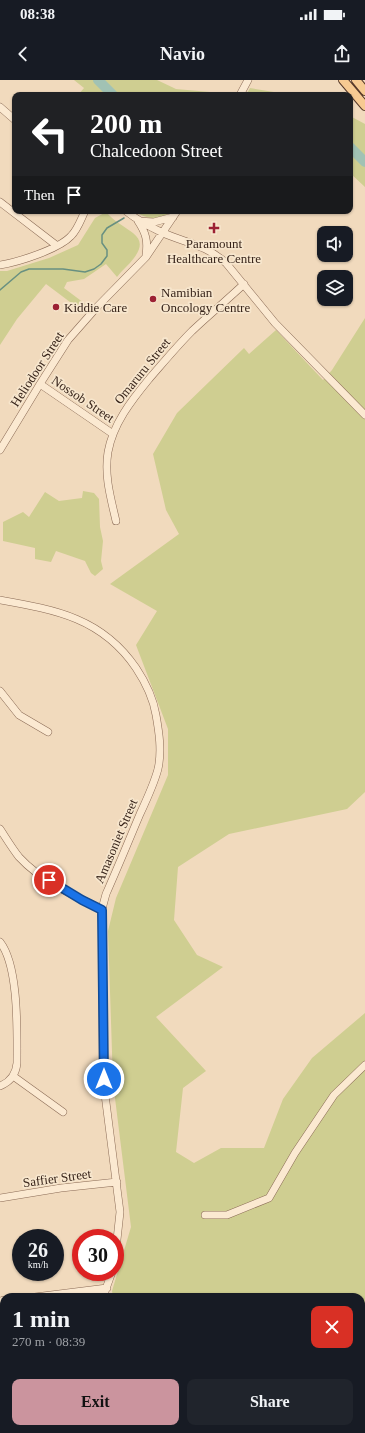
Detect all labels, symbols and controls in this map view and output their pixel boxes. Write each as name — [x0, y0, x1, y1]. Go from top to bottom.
text: 08:38 — [20, 6, 55, 22]
icon: back — [12, 43, 34, 65]
icon: share — [331, 43, 353, 65]
text: Navio — [160, 44, 205, 64]
icon: left — [24, 108, 76, 160]
text: 200 m — [90, 108, 162, 139]
text: Chalcedoon Street — [90, 141, 222, 161]
icon: arrive — [63, 184, 85, 206]
text: Then — [24, 187, 55, 203]
marker: Paramount Healthcare Centre — [208, 222, 220, 234]
map controls — [317, 226, 353, 306]
button: sound — [317, 226, 353, 262]
place label: Paramount Healthcare Centre — [167, 236, 261, 266]
button: layers — [317, 270, 353, 306]
place label: Namibian Oncology Centre — [161, 285, 250, 315]
marker: Namibian Oncology Centre — [148, 294, 158, 304]
place label: Kiddie Care — [64, 300, 127, 315]
marker: Kiddie Care — [51, 302, 61, 312]
street label: Heliodoor Street — [7, 328, 67, 409]
street label: Omaruru Street — [111, 335, 173, 407]
street label: Nossob Street — [49, 372, 118, 426]
street label: Amasoniet Street — [92, 796, 141, 885]
pin — [32, 863, 66, 897]
icon: arrive — [38, 869, 60, 891]
position arrow — [83, 1058, 125, 1100]
street label: Saffier Street — [22, 1166, 92, 1190]
speed limit sign: 30 — [72, 1229, 124, 1281]
text: 26 — [28, 1239, 48, 1261]
text: km/h — [28, 1259, 48, 1270]
text: 1 min — [12, 1306, 70, 1332]
button: close — [311, 1306, 353, 1348]
text: 270 m · 08:39 — [12, 1334, 85, 1349]
button: Exit — [12, 1379, 179, 1425]
button: Share — [187, 1379, 353, 1425]

